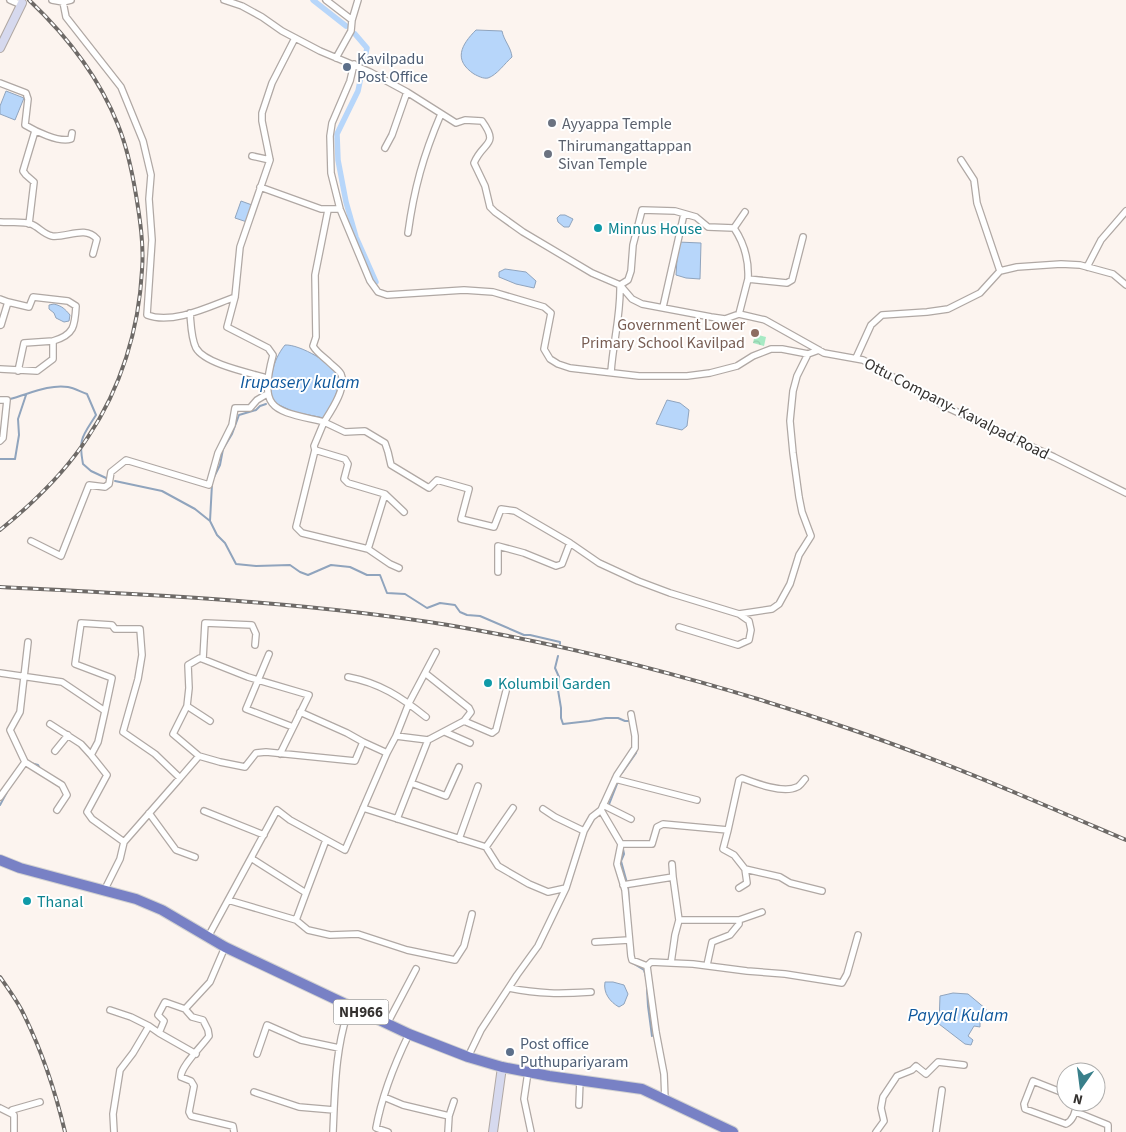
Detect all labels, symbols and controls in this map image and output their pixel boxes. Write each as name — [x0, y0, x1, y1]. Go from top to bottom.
place label: Kavilpadu Post Office — [357, 48, 428, 88]
marker: Kavilpadu Post Office — [341, 61, 353, 73]
place label: Ayyappa Temple — [562, 113, 672, 135]
marker: Ayyappa Temple — [546, 117, 558, 129]
place label: Thirumangattappan Sivan Temple — [558, 135, 692, 175]
marker: Thirumangattappan Sivan Temple — [542, 148, 554, 160]
place label: Minnus House — [608, 218, 702, 240]
marker: Minnus House — [592, 222, 604, 234]
place label: Government Lower Primary School Kavilpad — [581, 314, 745, 354]
marker: Government Lower Primary School Kavilpad — [749, 327, 761, 339]
street label: Ottu Company- Kavalpad Road — [860, 353, 1053, 465]
water label: Irupasery kulam — [240, 370, 360, 395]
place label: Kolumbil Garden — [498, 673, 611, 695]
marker: Kolumbil Garden — [482, 677, 494, 689]
place label: Thanal — [37, 891, 83, 913]
marker: Thanal — [21, 895, 33, 907]
road number: NH966 — [334, 1000, 388, 1024]
water label: Payyal Kulam — [908, 1003, 1008, 1028]
place label: Post office Puthupariyaram — [520, 1033, 629, 1073]
marker: Post office Puthupariyaram — [504, 1046, 516, 1058]
north arrow — [1056, 1062, 1106, 1112]
text: N — [1071, 1088, 1085, 1109]

